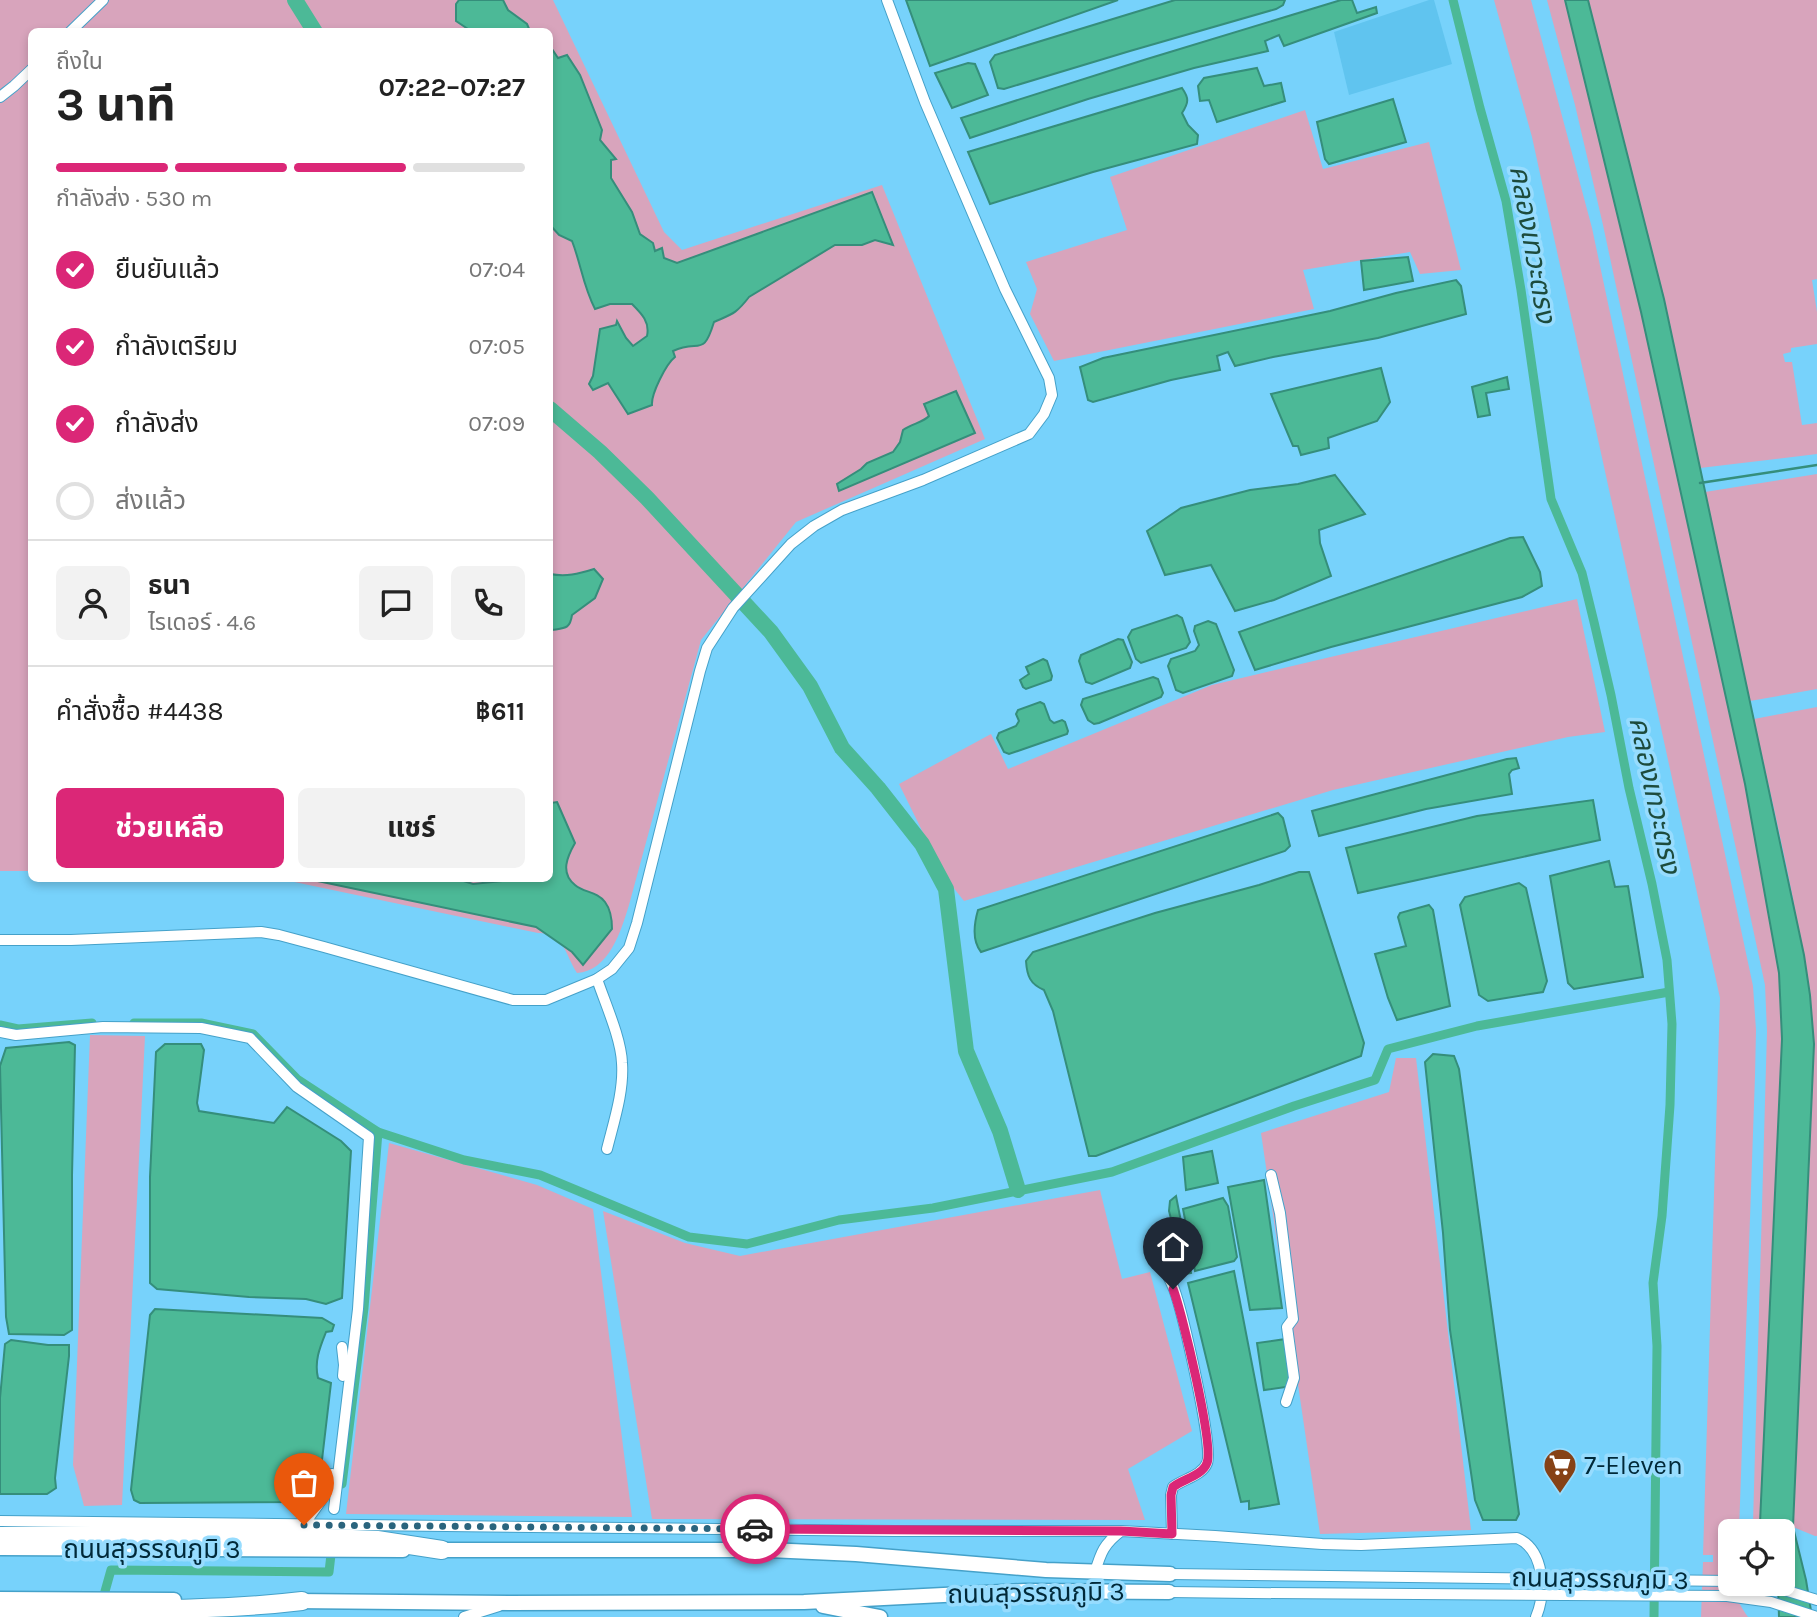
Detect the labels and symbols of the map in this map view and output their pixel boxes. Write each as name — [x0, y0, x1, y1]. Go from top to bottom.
water label: คลองเทวะตรง — [1503, 163, 1563, 327]
water label: คลองเทวะตรง — [1622, 714, 1688, 878]
pin — [1143, 1217, 1203, 1289]
supermarket icon: 7-Eleven — [1541, 1446, 1579, 1495]
place label: 7-Eleven — [1584, 1450, 1683, 1481]
pin — [274, 1453, 334, 1525]
courier — [720, 1494, 790, 1564]
street label: ถนนสุวรรณภูมิ 3 — [63, 1534, 241, 1565]
street label: ถนนสุวรรณภูมิ 3 — [1511, 1562, 1689, 1596]
street label: ถนนสุวรรณภูมิ 3 — [947, 1576, 1125, 1610]

